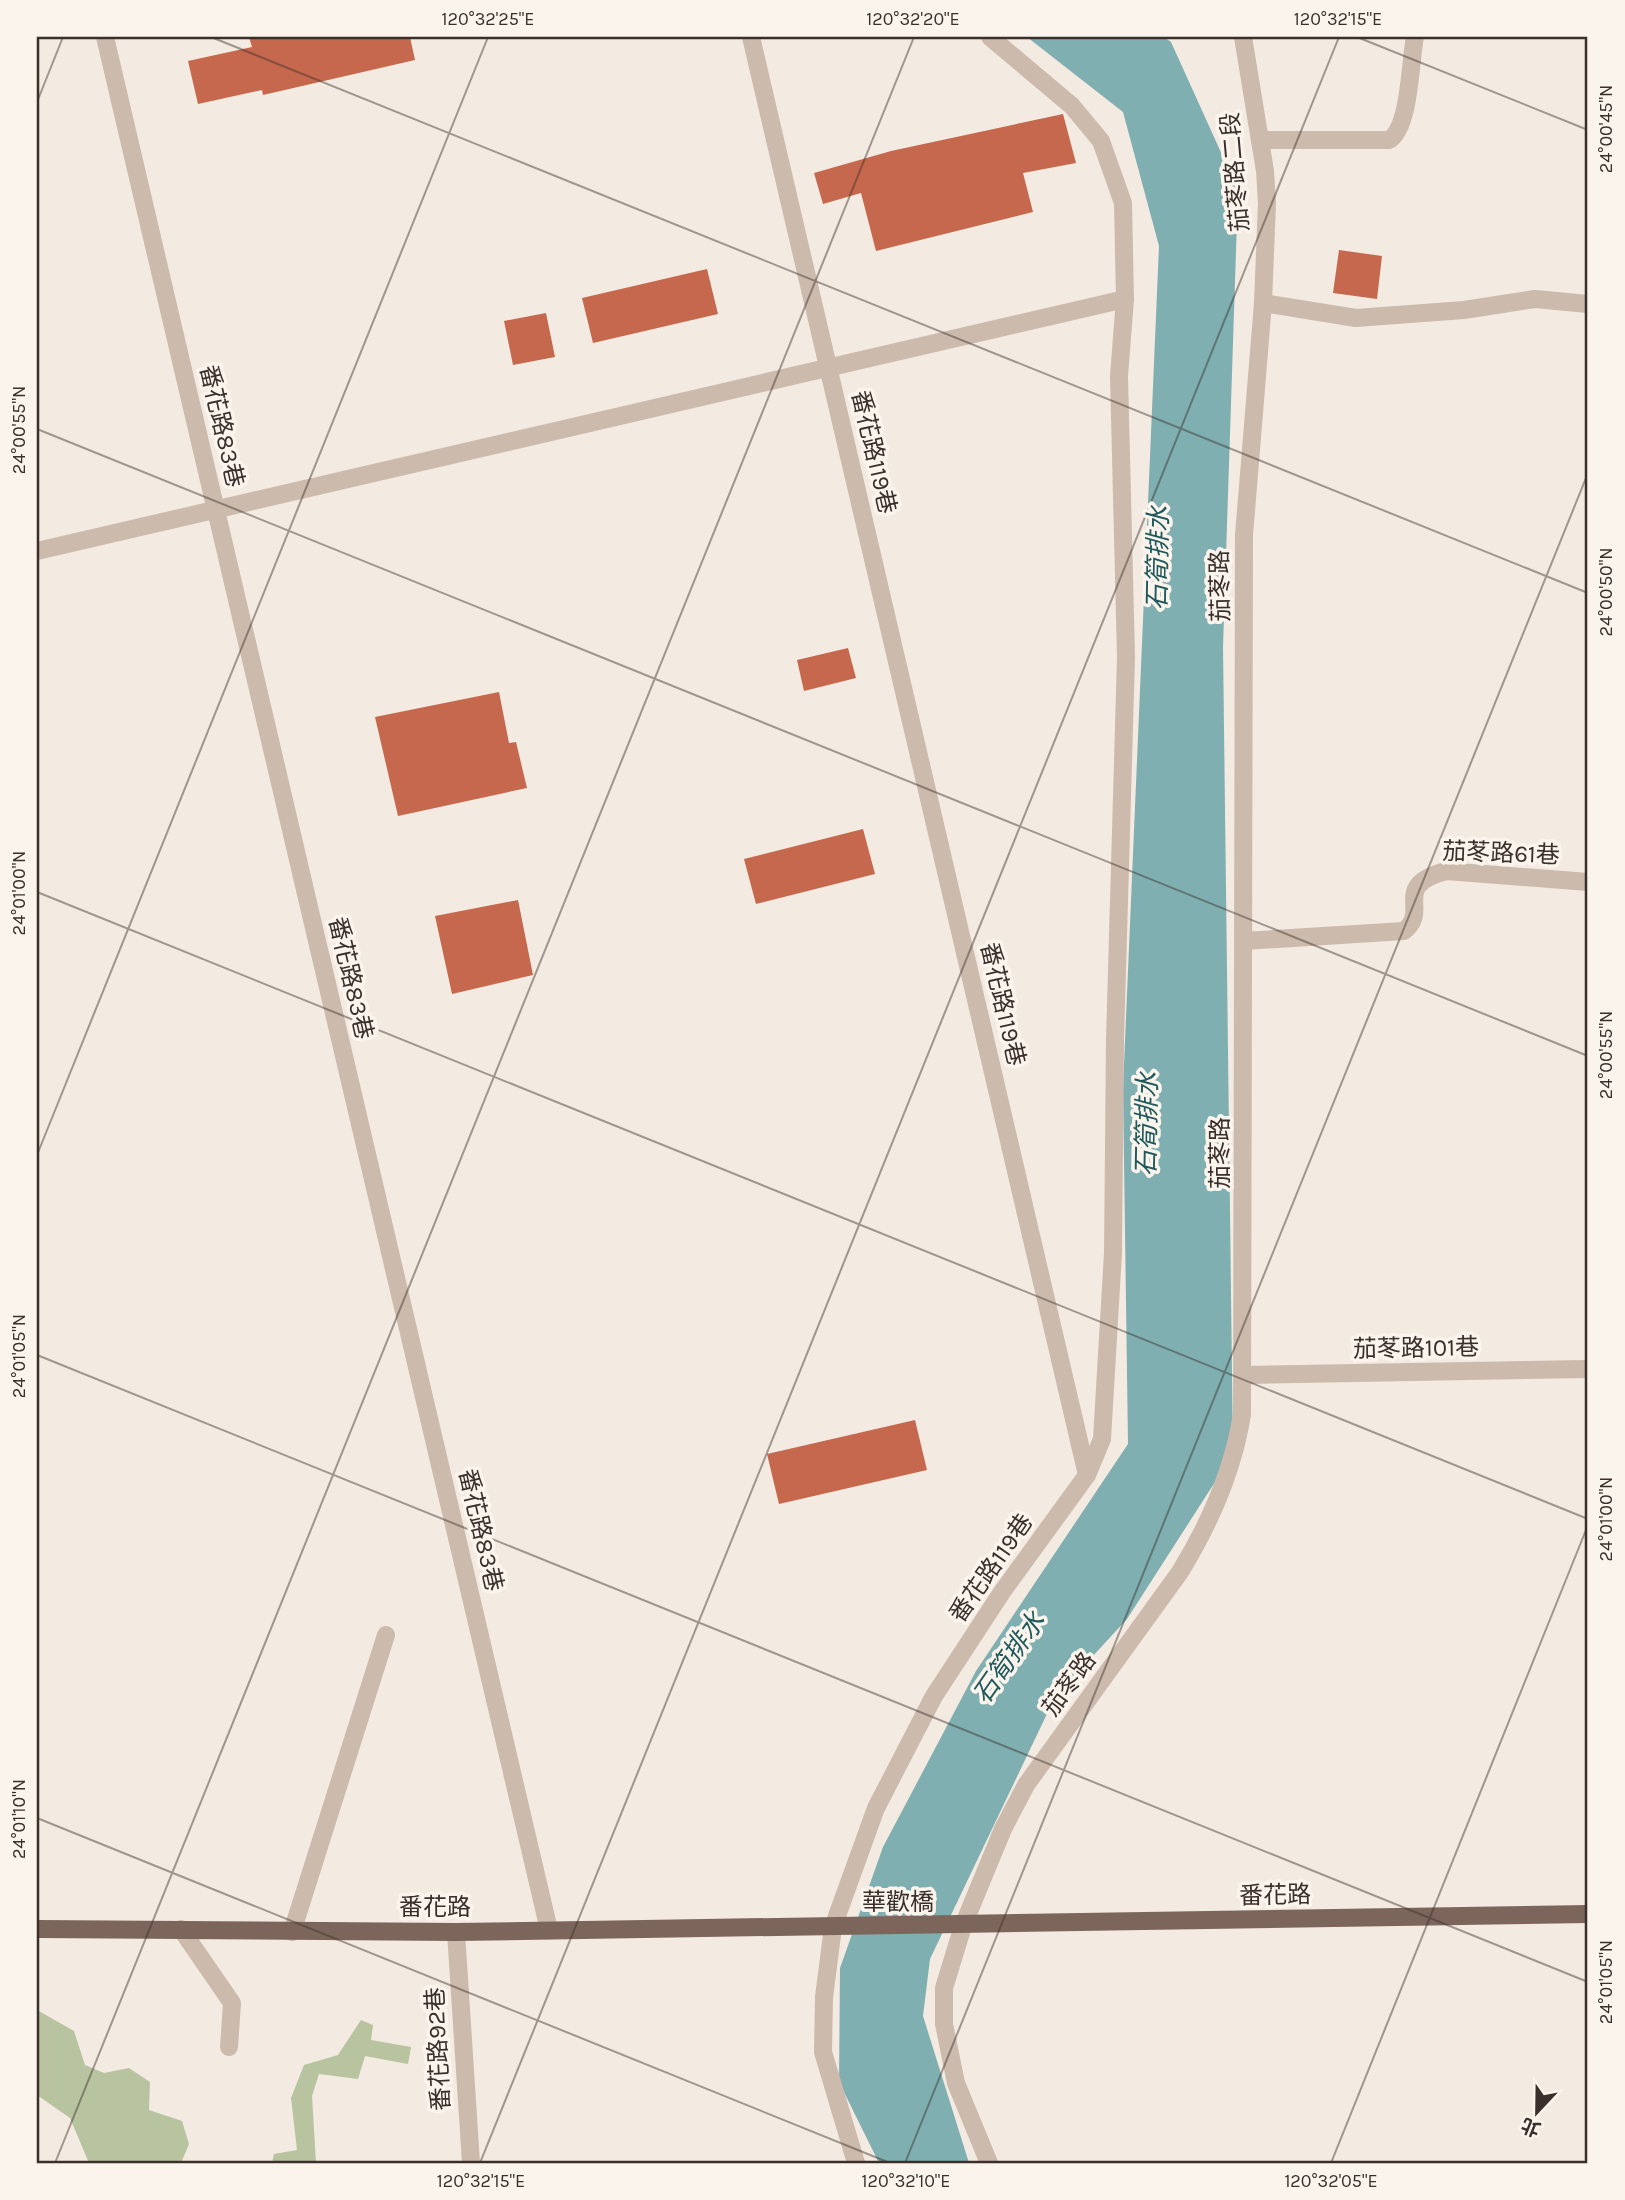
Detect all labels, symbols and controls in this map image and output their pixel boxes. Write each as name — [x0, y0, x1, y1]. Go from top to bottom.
text: 120°32'25"E — [442, 8, 534, 30]
text: 120°32'20"E — [866, 8, 960, 30]
text: 120°32'15"E — [1294, 8, 1382, 30]
text: 24°00'45"N — [1595, 85, 1617, 173]
street label: 茄苳路二段 — [1216, 111, 1254, 233]
street label: 番花路83巷 — [194, 362, 250, 490]
text: 24°00'55"N — [8, 386, 30, 474]
street label: 番花路119巷 — [846, 388, 902, 516]
water label: 石筍排水 — [1142, 505, 1174, 610]
text: 24°00'50"N — [1595, 547, 1617, 637]
street label: 茄苳路 — [1205, 550, 1235, 622]
street label: 茄苳路61巷 — [1442, 837, 1560, 869]
text: 24°01'00"N — [8, 851, 30, 935]
street label: 番花路83巷 — [323, 914, 379, 1042]
street label: 番花路119巷 — [975, 940, 1031, 1068]
text: 24°00'55"N — [1595, 1011, 1617, 1099]
water label: 石筍排水 — [1131, 1071, 1163, 1176]
street label: 茄苳路 — [1206, 1117, 1234, 1189]
text: 24°01'05"N — [8, 1314, 30, 1398]
street label: 茄苳路101巷 — [1353, 1333, 1479, 1363]
street label: 番花路83巷 — [453, 1466, 509, 1594]
text: 24°01'00"N — [1595, 1477, 1617, 1561]
street label: 番花路119巷 — [943, 1508, 1039, 1628]
water label: 石筍排水 — [966, 1606, 1052, 1709]
street label: 茄苳路 — [1037, 1647, 1101, 1721]
text: 24°01'10"N — [8, 1779, 30, 1859]
street label: 番花路 — [1239, 1880, 1311, 1910]
street label: 華歡橋 — [862, 1888, 934, 1916]
street label: 番花路 — [399, 1893, 471, 1921]
text: 24°01'05"N — [1595, 1940, 1617, 2024]
street label: 番花路92巷 — [421, 1986, 455, 2112]
north arrow — [1502, 2078, 1572, 2148]
text: 北 — [1518, 2113, 1544, 2141]
text: 120°32'15"E — [437, 2170, 525, 2192]
text: 120°32'10"E — [862, 2170, 950, 2192]
text: 120°32'05"E — [1284, 2170, 1378, 2192]

